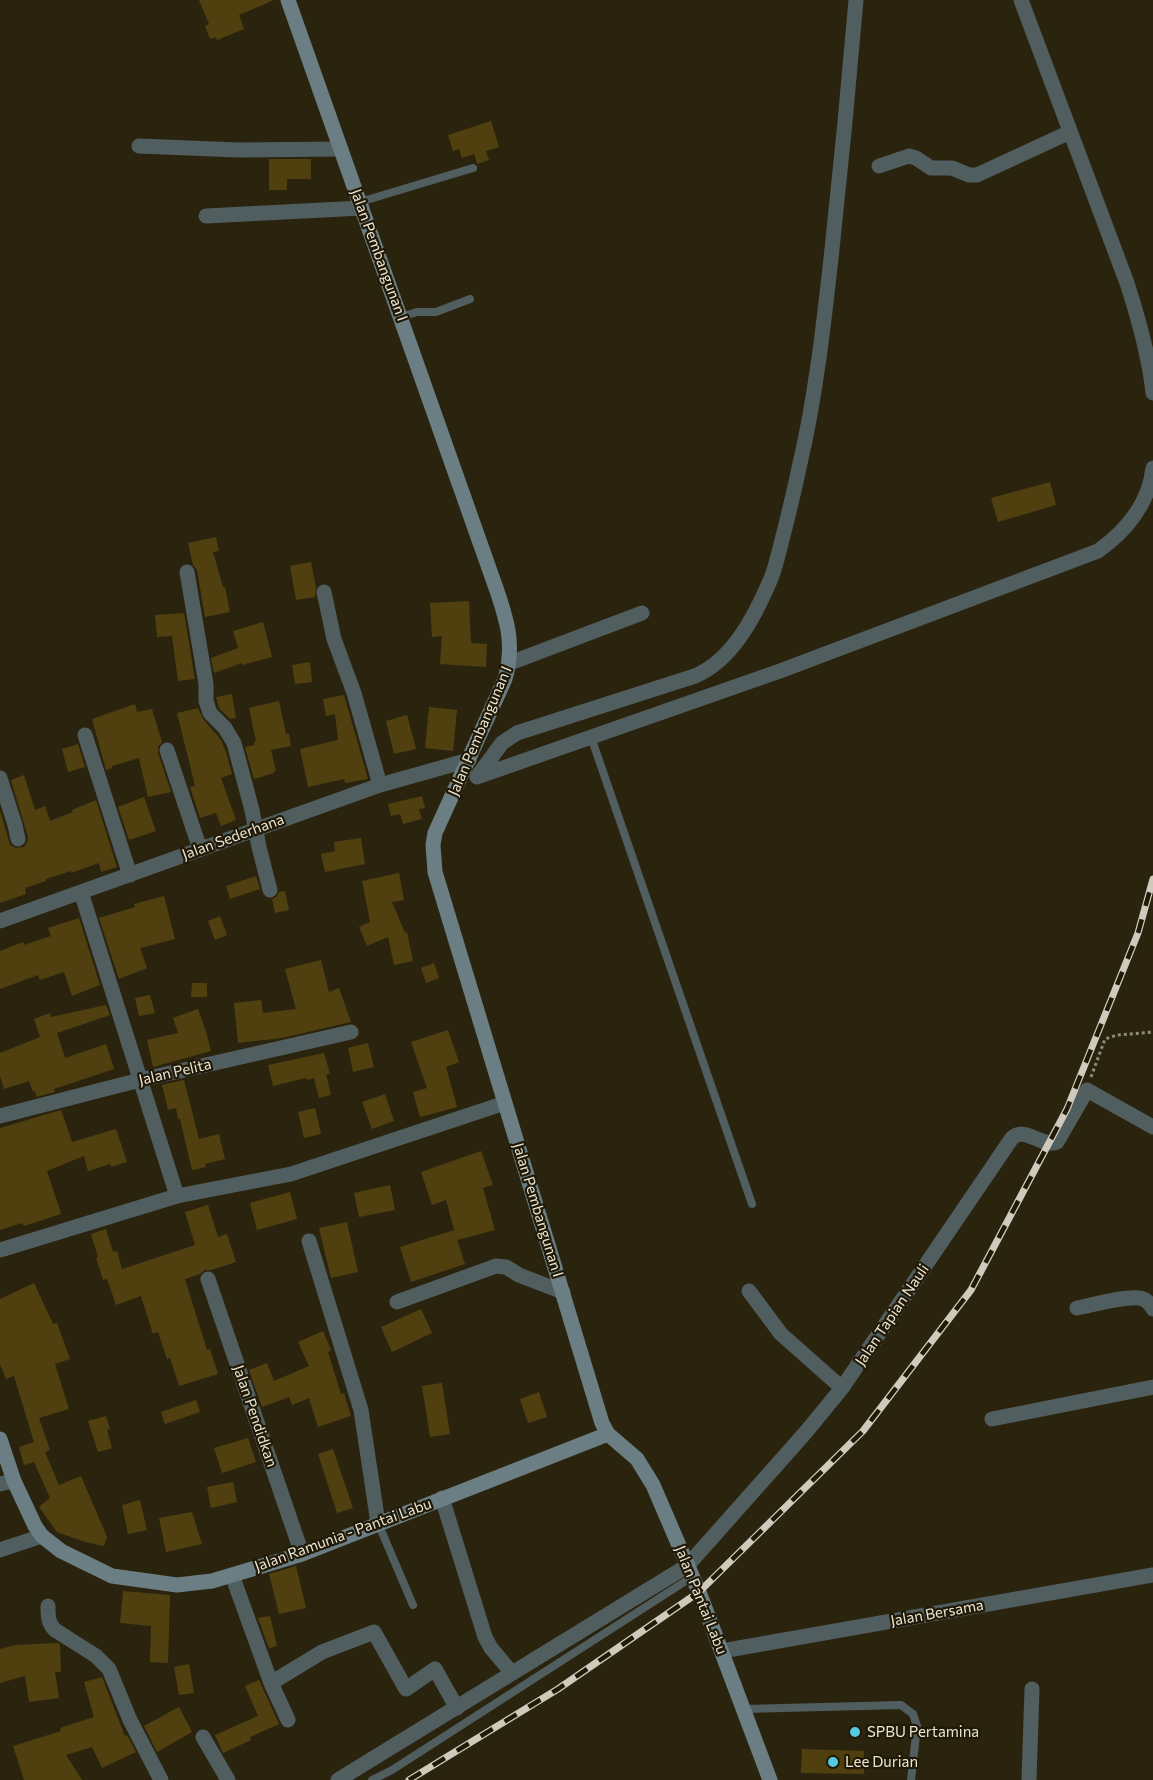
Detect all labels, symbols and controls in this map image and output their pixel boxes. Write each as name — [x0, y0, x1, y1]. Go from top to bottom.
street label: Jalan Pembangunan I — [347, 186, 411, 324]
street label: Jalan Pembangunan I — [444, 663, 516, 799]
street label: Jalan Sederhana — [179, 810, 287, 864]
street label: Jalan Pelita — [137, 1055, 213, 1089]
street label: Jalan Pembangunan I — [509, 1141, 567, 1279]
street label: Jalan Tapian Nauli — [851, 1261, 933, 1369]
street label: Jalan Pendidkan — [229, 1363, 281, 1469]
street label: Jalan Ramunia - Pantai Labu — [252, 1495, 434, 1575]
street label: Jalan Pantai Labu — [671, 1543, 731, 1657]
street label: Jalan Bersama — [889, 1596, 985, 1630]
place label: SPBU Pertamina — [867, 1723, 979, 1741]
marker: SPBU Pertamina — [848, 1725, 862, 1739]
place label: Lee Durian — [845, 1753, 918, 1771]
marker: Lee Durian — [826, 1755, 840, 1769]

